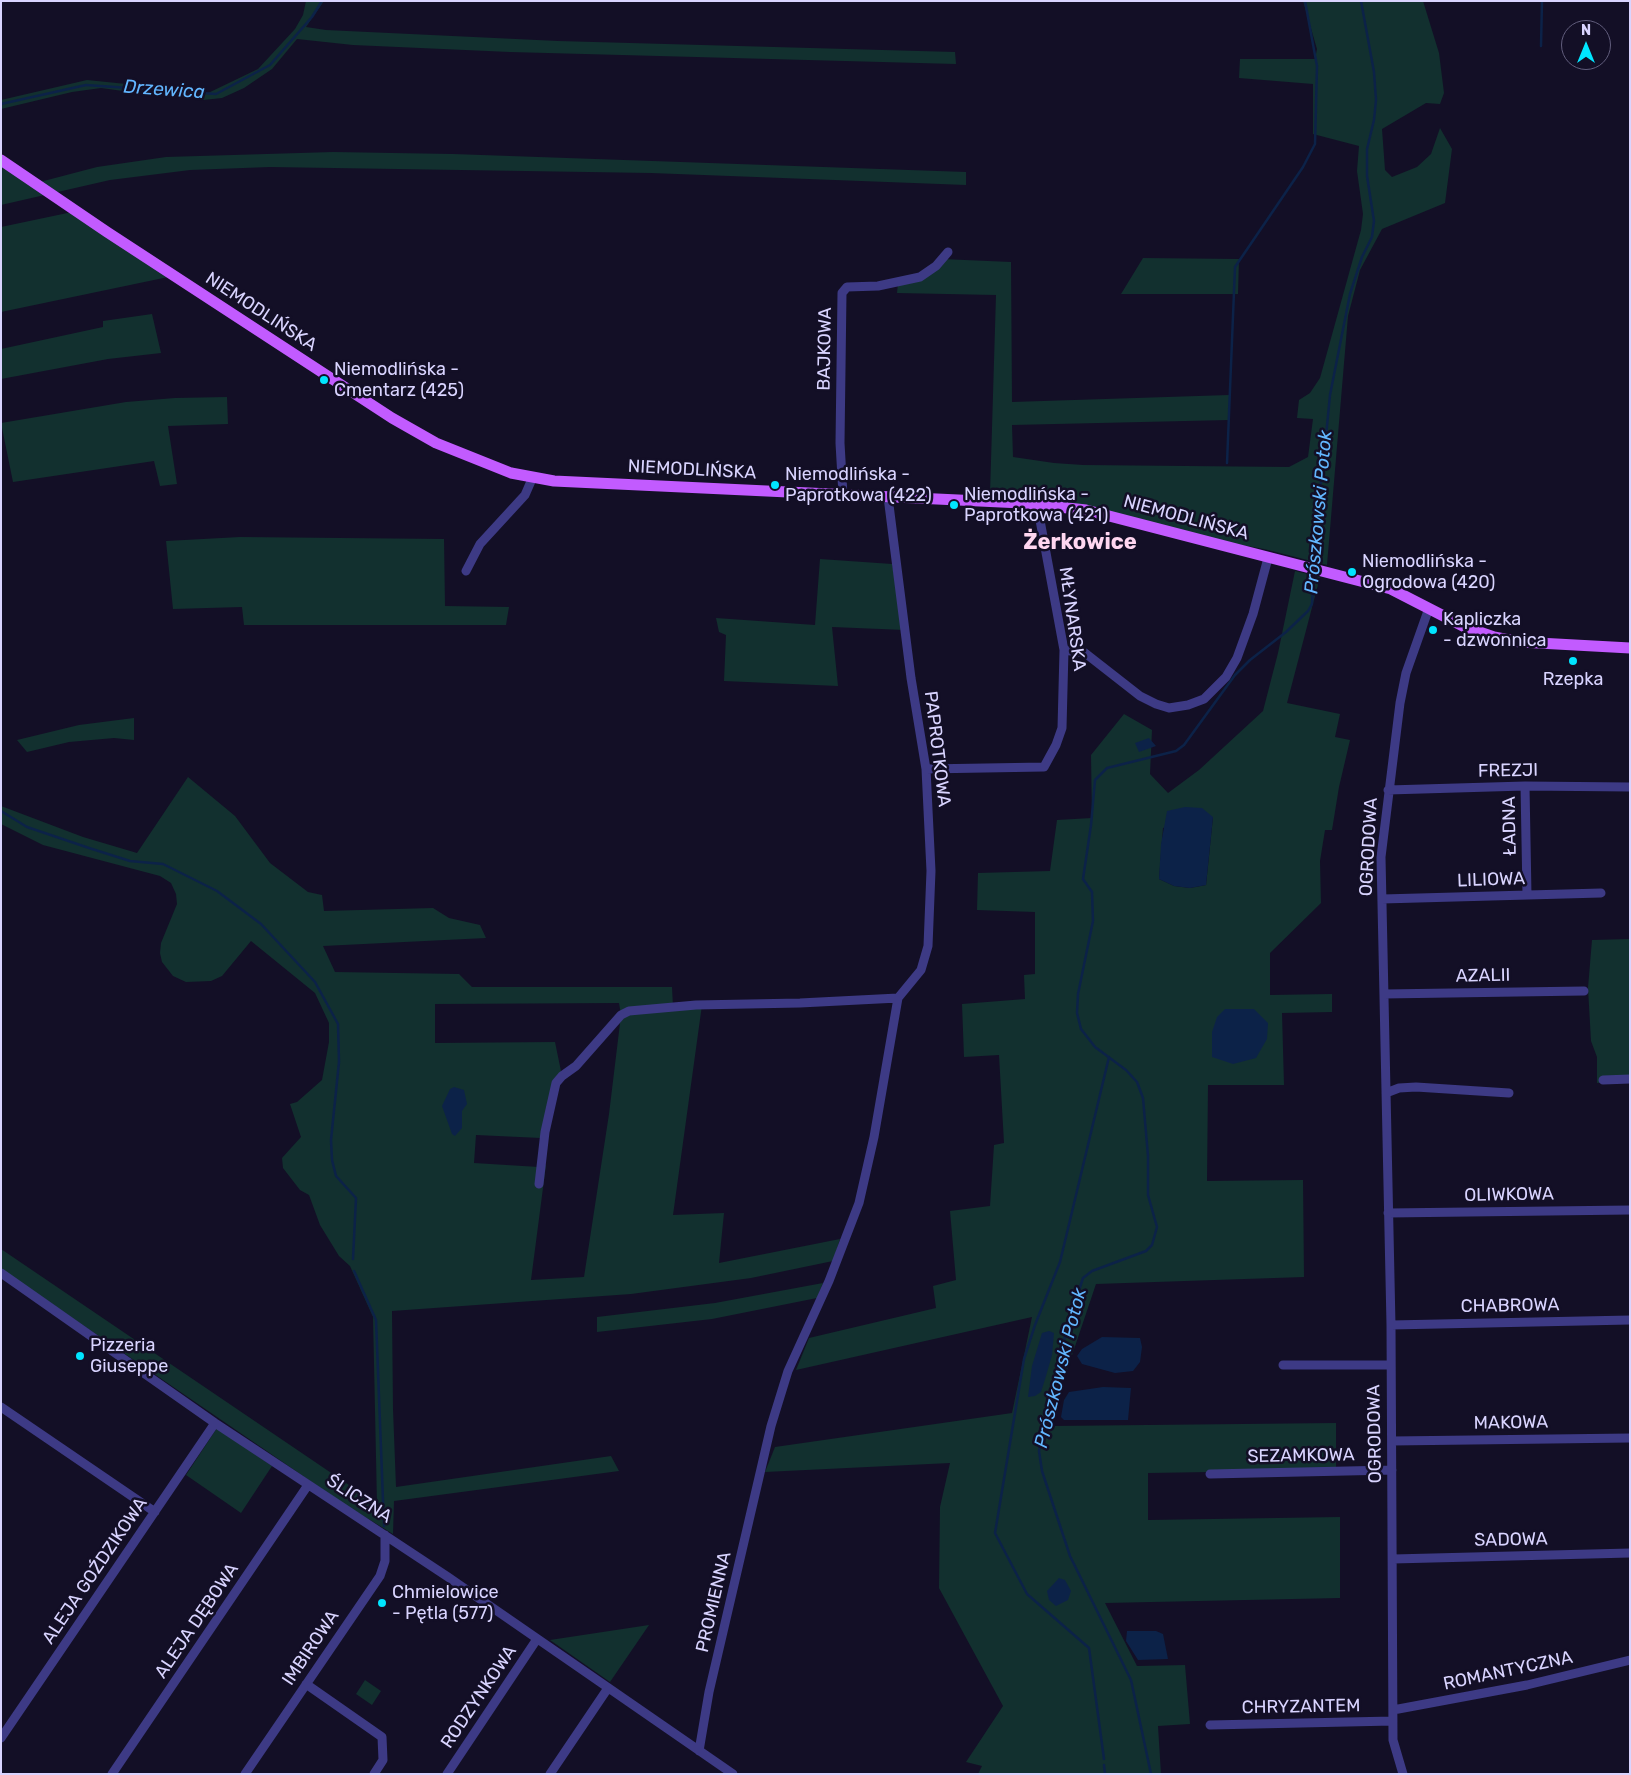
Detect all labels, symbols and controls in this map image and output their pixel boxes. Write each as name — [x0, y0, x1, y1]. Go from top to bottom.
north arrow — [1561, 20, 1611, 70]
text: N — [1581, 22, 1591, 39]
water label: Drzewica — [122, 76, 206, 104]
street label: NIEMODLIŃSKA — [201, 268, 321, 356]
street label: BAJKOWA — [813, 307, 837, 391]
place label: Niemodlińska - Cmentarz (425) — [334, 359, 464, 402]
marker: Niemodlińska - Cmentarz (425) — [318, 374, 330, 386]
water label: Prószkowski Potok — [1300, 429, 1338, 595]
street label: NIEMODLIŃSKA — [627, 456, 757, 484]
place label: Niemodlińska - Paprotkowa (422) — [785, 464, 932, 506]
marker: Niemodlińska - Paprotkowa (422) — [769, 479, 781, 491]
place label: Niemodlińska - Paprotkowa (421) — [964, 484, 1108, 526]
street label: NIEMODLIŃSKA — [1121, 491, 1251, 545]
marker: Niemodlińska - Paprotkowa (421) — [948, 499, 960, 511]
district label: Żerkowice — [1023, 530, 1137, 556]
place label: Niemodlińska - Ogrodowa (420) — [1362, 551, 1495, 594]
street label: MŁYNARSKA — [1054, 566, 1090, 672]
marker: Niemodlińska - Ogrodowa (420) — [1346, 566, 1358, 578]
place label: Kapliczka - dzwonnica — [1443, 609, 1547, 652]
marker: Kapliczka - dzwonnica — [1427, 624, 1439, 636]
marker: Rzepka — [1567, 655, 1579, 667]
place label: Rzepka — [1543, 669, 1603, 691]
street label: PAPROTKOWA — [919, 690, 955, 808]
street label: FREZJI — [1478, 760, 1538, 782]
street label: ŁADNA — [1499, 796, 1521, 856]
street label: OGRODOWA — [1356, 797, 1382, 897]
street label: LILIOWA — [1457, 868, 1525, 892]
street label: AZALII — [1455, 965, 1511, 987]
street label: OLIWKOWA — [1464, 1183, 1554, 1207]
water label: Prószkowski Potok — [1030, 1286, 1092, 1450]
street label: CHABROWA — [1460, 1294, 1560, 1318]
place label: Pizzeria Giuseppe — [90, 1335, 168, 1378]
marker: Pizzeria Giuseppe — [74, 1350, 86, 1362]
street label: OGRODOWA — [1363, 1384, 1387, 1484]
street label: MAKOWA — [1474, 1412, 1548, 1434]
street label: SEZAMKOWA — [1247, 1444, 1355, 1468]
street label: ŚLICZNA — [322, 1470, 396, 1528]
street label: ALEJA GOŹDZIKOWA — [38, 1494, 152, 1648]
street label: SADOWA — [1474, 1529, 1548, 1551]
street label: PROMIENNA — [692, 1550, 736, 1654]
street label: ALEJA DĘBOWA — [151, 1559, 243, 1683]
place label: Chmielowice - Pętla (577) — [392, 1582, 499, 1625]
marker: Chmielowice - Pętla (577) — [376, 1597, 388, 1609]
street label: IMBIROWA — [278, 1606, 344, 1690]
street label: RODZYNKOWA — [437, 1641, 521, 1753]
street label: ROMANTYCZNA — [1441, 1647, 1575, 1695]
street label: CHRYZANTEM — [1241, 1695, 1361, 1719]

